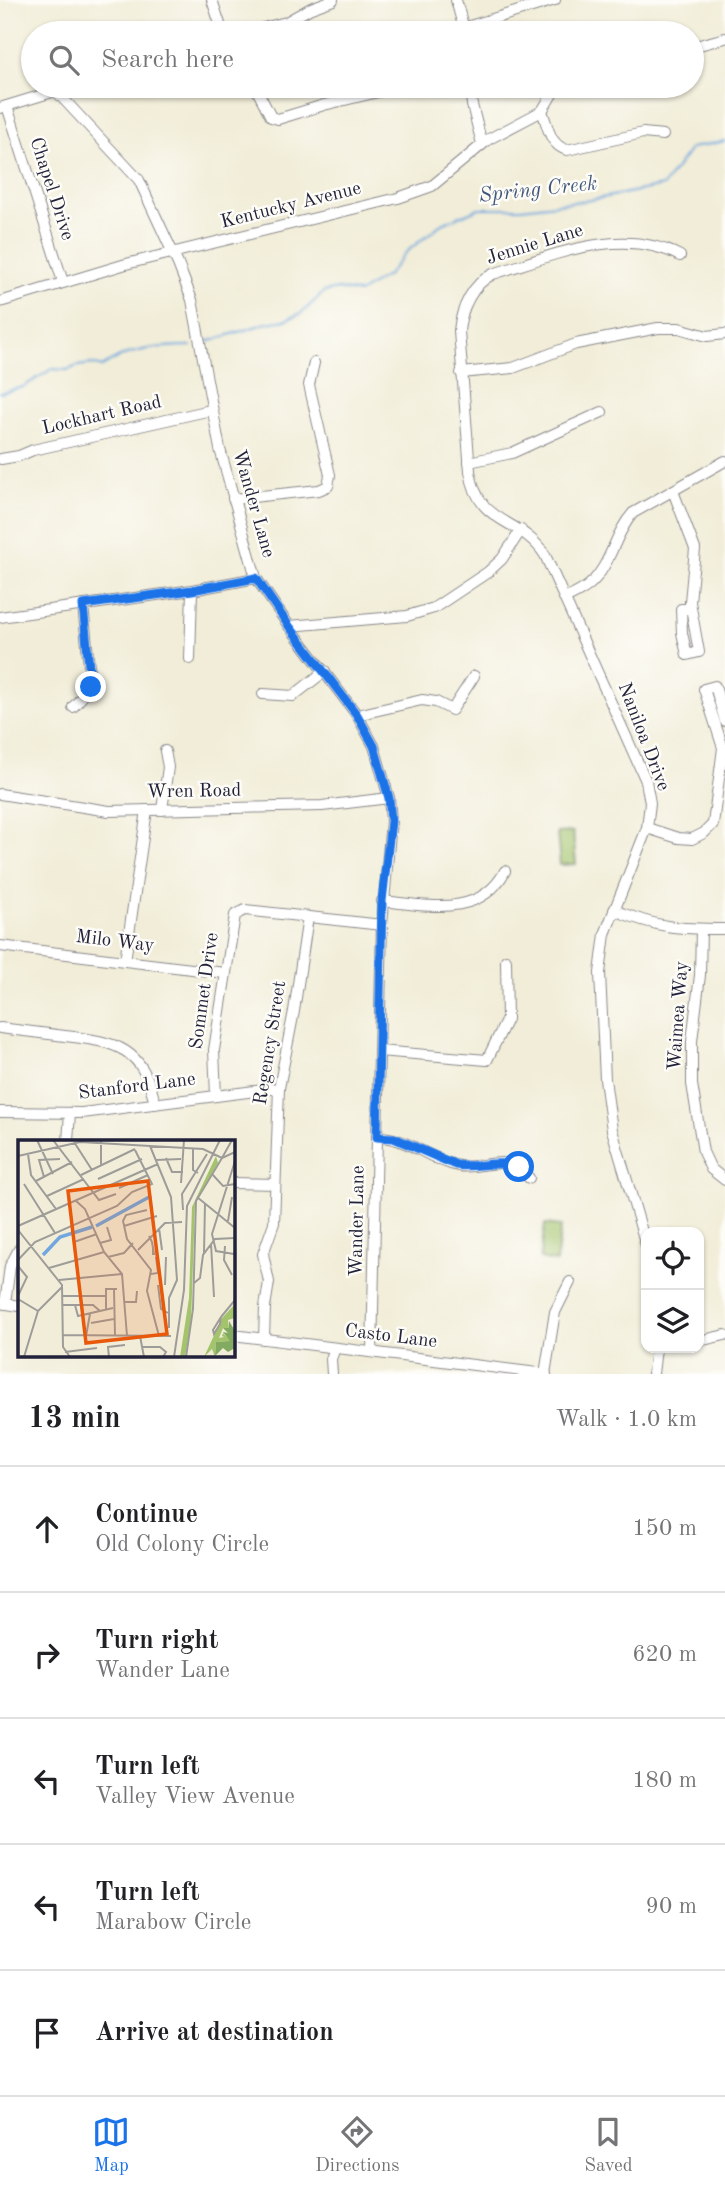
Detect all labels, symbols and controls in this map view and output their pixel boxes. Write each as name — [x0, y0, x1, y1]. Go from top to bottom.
search box — [21, 21, 704, 98]
icon: search — [45, 41, 83, 79]
text: Search here — [101, 47, 234, 73]
street label: Chapel Drive — [25, 135, 77, 243]
water label: Spring Creek — [478, 173, 598, 207]
street label: Kentucky Avenue — [219, 179, 363, 233]
street label: Jennie Lane — [484, 221, 586, 269]
street label: Lockhart Road — [40, 393, 164, 439]
street label: Wander Lane — [229, 448, 277, 560]
route end — [75, 671, 106, 702]
street label: Naniloa Drive — [614, 680, 672, 794]
street label: Wren Road — [146, 782, 242, 802]
street label: Milo Way — [75, 928, 155, 956]
street label: Sommet Drive — [187, 931, 223, 1051]
street label: Waimea Way — [666, 961, 692, 1071]
street label: Regency Street — [252, 979, 290, 1107]
street label: Stanford Lane — [77, 1070, 197, 1104]
inset map — [18, 1140, 234, 1356]
route start — [503, 1151, 534, 1182]
street label: Wander Lane — [348, 1165, 368, 1277]
map controls — [641, 1227, 704, 1353]
button: locate — [641, 1227, 704, 1290]
button: layers — [641, 1290, 704, 1353]
street label: Casto Lane — [344, 1322, 438, 1352]
text: 13 min — [28, 1404, 121, 1434]
text: Walk · 1.0 km — [556, 1408, 697, 1431]
text: Continue — [95, 1502, 198, 1528]
icon: ahead — [28, 1510, 66, 1548]
text: 150 m — [632, 1517, 697, 1540]
text: Old Colony Circle — [95, 1533, 269, 1556]
text: Turn right — [95, 1628, 218, 1654]
icon: right — [28, 1636, 66, 1674]
text: 620 m — [632, 1643, 697, 1666]
text: Wander Lane — [95, 1659, 230, 1682]
text: Turn left — [95, 1754, 200, 1780]
icon: left — [28, 1762, 66, 1800]
text: 180 m — [632, 1769, 697, 1792]
text: Valley View Avenue — [95, 1785, 295, 1808]
text: Turn left — [95, 1880, 200, 1906]
icon: left — [28, 1888, 66, 1926]
text: 90 m — [646, 1895, 697, 1918]
text: Marabow Circle — [95, 1911, 251, 1934]
icon: arrive — [28, 2014, 66, 2052]
text: Arrive at destination — [95, 2020, 334, 2046]
tab: Map — [92, 2113, 130, 2178]
tab: Directions — [315, 2113, 400, 2178]
tab: Saved — [584, 2113, 633, 2178]

